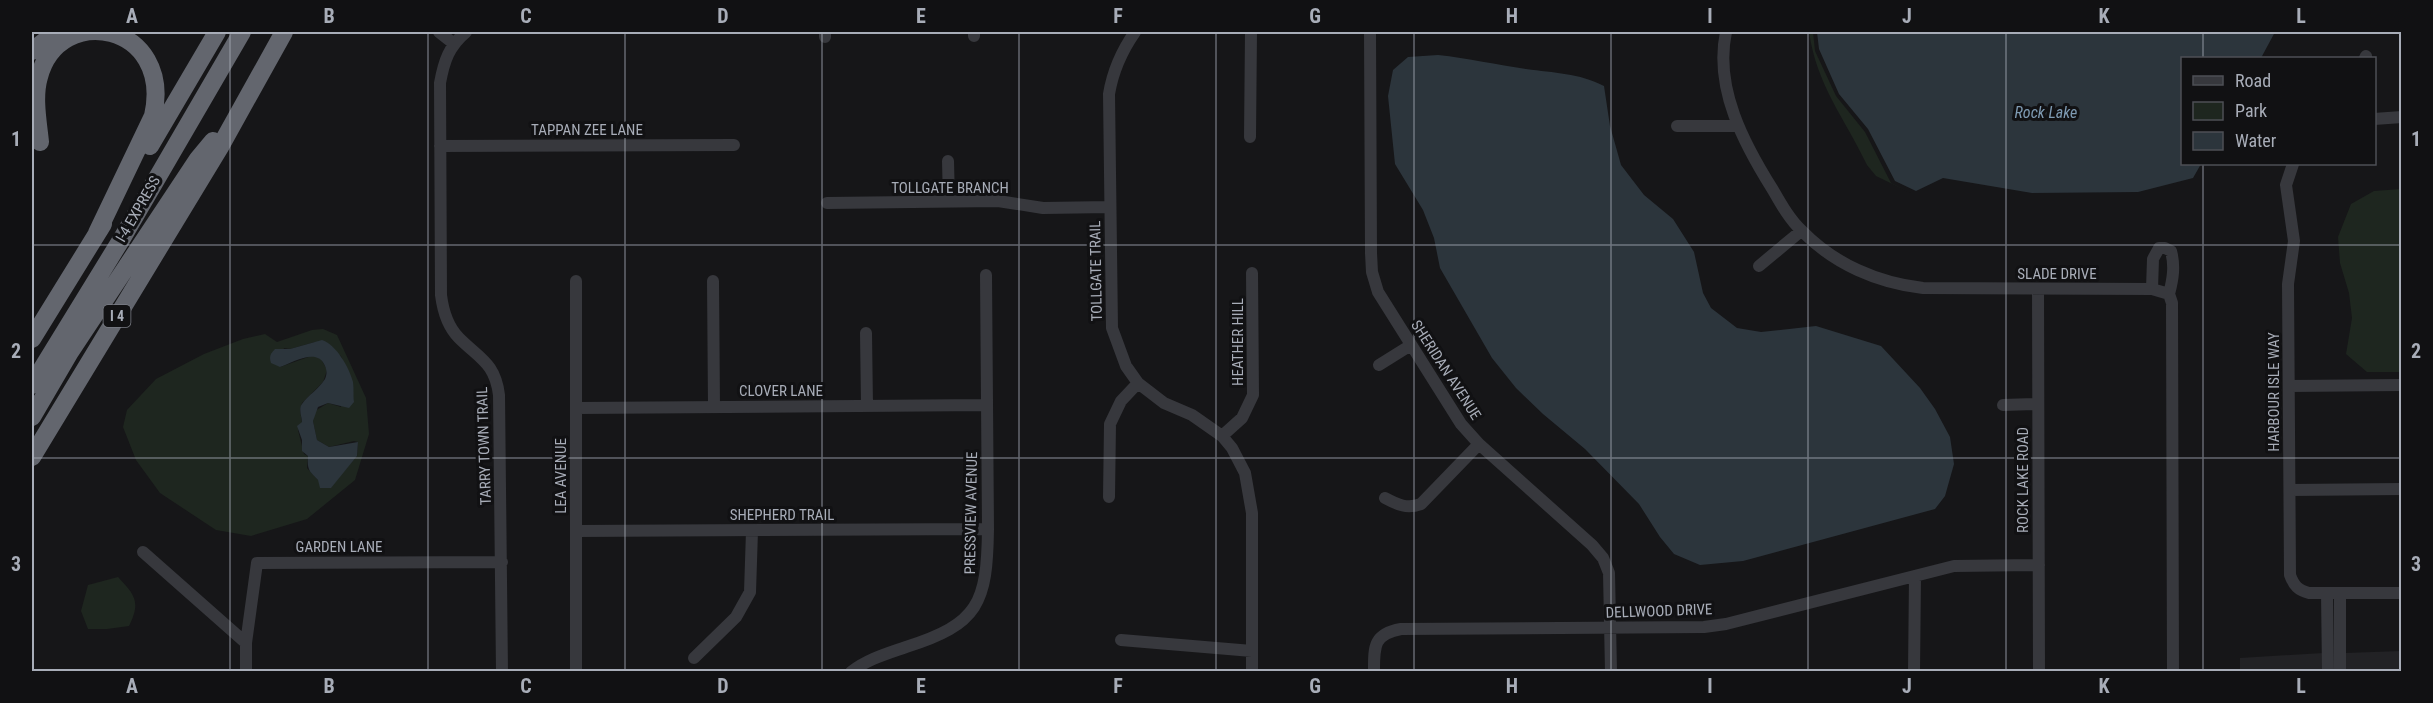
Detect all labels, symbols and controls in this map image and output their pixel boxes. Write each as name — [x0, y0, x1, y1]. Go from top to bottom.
text: A — [126, 4, 138, 28]
text: B — [323, 4, 335, 28]
text: C — [520, 4, 532, 28]
text: D — [717, 4, 729, 28]
text: E — [916, 4, 926, 28]
text: F — [1113, 4, 1123, 28]
text: G — [1309, 4, 1321, 28]
text: H — [1506, 4, 1518, 28]
text: I — [1707, 4, 1713, 28]
text: J — [1902, 4, 1912, 28]
text: K — [2098, 4, 2110, 28]
text: L — [2296, 4, 2306, 28]
legend — [2181, 57, 2376, 165]
text: Road — [2235, 70, 2271, 91]
text: Park — [2235, 100, 2267, 121]
water label: Rock Lake — [2015, 103, 2077, 122]
street label: TAPPAN ZEE LANE — [531, 121, 643, 139]
text: 1 — [11, 127, 21, 151]
text: 1 — [2411, 127, 2421, 151]
text: Water — [2235, 130, 2277, 151]
street label: I-4 EXPRESS — [112, 173, 164, 245]
street label: TOLLGATE BRANCH — [891, 179, 1009, 197]
street label: TOLLGATE TRAIL — [1086, 220, 1106, 322]
street label: SLADE DRIVE — [2017, 265, 2097, 283]
street label: HEATHER HILL — [1229, 298, 1247, 386]
road number: I 4 — [104, 305, 130, 327]
street label: SHERIDAN AVENUE — [1407, 317, 1485, 423]
street label: HARBOUR ISLE WAY — [2265, 332, 2283, 452]
text: 2 — [11, 339, 21, 363]
text: 2 — [2411, 339, 2421, 363]
street label: CLOVER LANE — [739, 382, 823, 400]
street label: TARRY TOWN TRAIL — [473, 387, 495, 505]
street label: ROCK LAKE ROAD — [2014, 427, 2032, 533]
street label: LEA AVENUE — [552, 438, 570, 514]
street label: PRESSVIEW AVENUE — [961, 451, 981, 575]
street label: SHEPHERD TRAIL — [730, 506, 834, 524]
street label: GARDEN LANE — [296, 538, 382, 556]
text: 3 — [11, 552, 21, 576]
text: 3 — [2411, 552, 2421, 576]
street label: DELLWOOD DRIVE — [1605, 600, 1713, 622]
text: A — [126, 674, 138, 698]
text: B — [323, 674, 335, 698]
text: C — [520, 674, 532, 698]
text: D — [717, 674, 729, 698]
text: E — [916, 674, 926, 698]
text: F — [1113, 674, 1123, 698]
text: G — [1309, 674, 1321, 698]
text: H — [1506, 674, 1518, 698]
text: I — [1707, 674, 1713, 698]
text: J — [1902, 674, 1912, 698]
text: K — [2098, 674, 2110, 698]
text: L — [2296, 674, 2306, 698]

